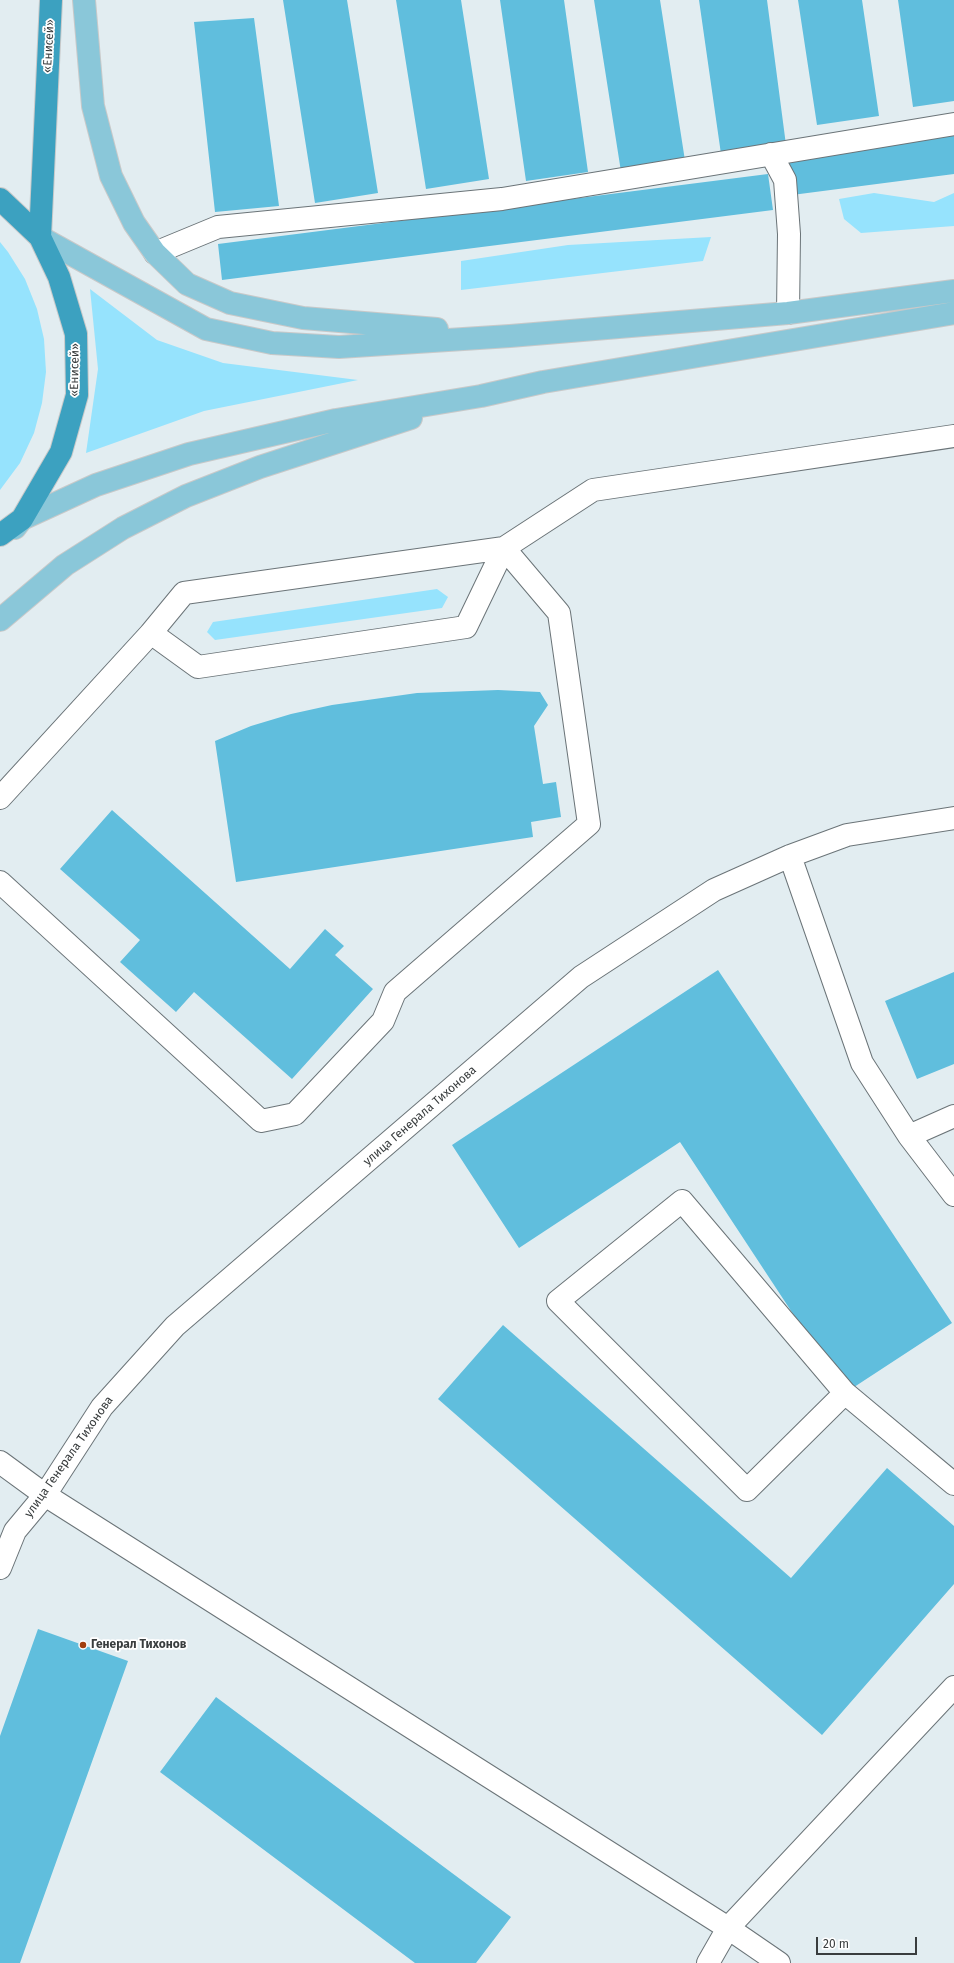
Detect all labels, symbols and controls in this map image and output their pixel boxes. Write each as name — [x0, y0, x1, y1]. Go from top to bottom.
street label: «Енисей» — [40, 19, 58, 73]
street label: «Енисей» — [67, 343, 83, 397]
street label: улица Генерала Тихонова — [361, 1063, 479, 1169]
street label: улица Генерала Тихонова — [22, 1394, 116, 1520]
place label: Генерал Тихонов — [91, 1638, 186, 1652]
marker: Генерал Тихонов — [78, 1640, 88, 1650]
scale bar — [818, 1929, 919, 1955]
text: 20 m — [823, 1937, 849, 1951]

